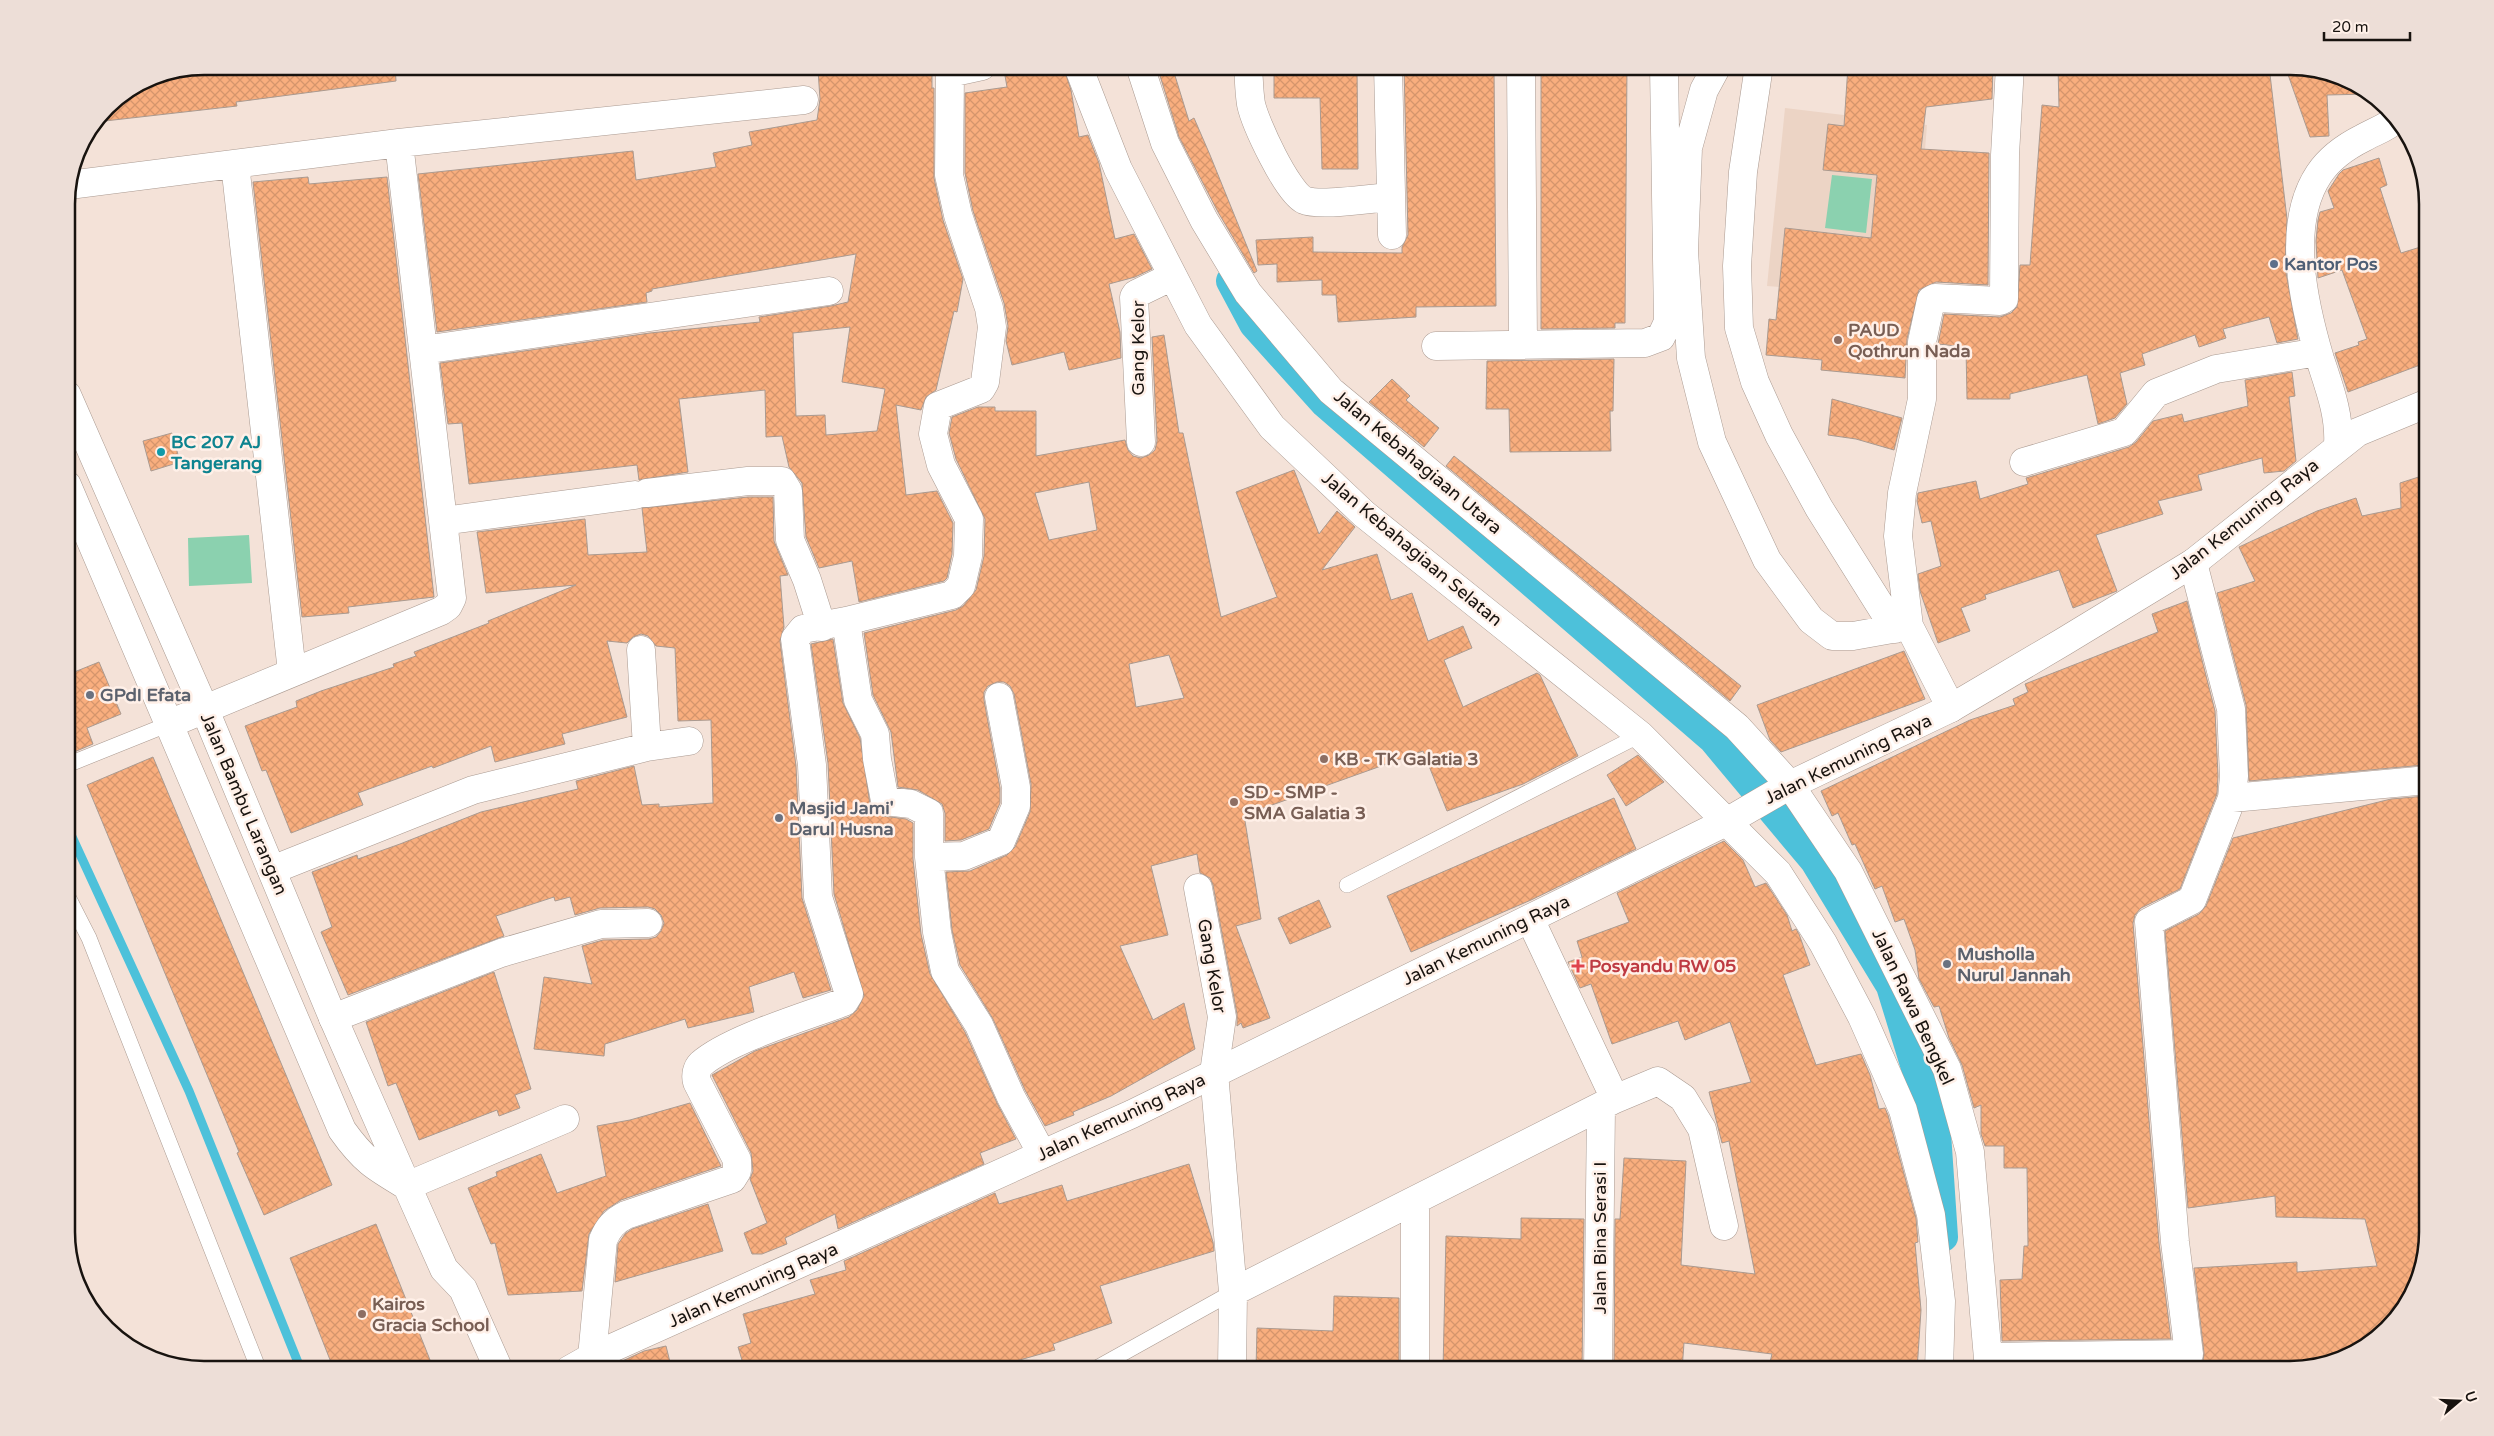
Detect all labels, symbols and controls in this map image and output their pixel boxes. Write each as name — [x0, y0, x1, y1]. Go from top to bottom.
scale bar — [2324, 10, 2410, 42]
text: 20 m — [2332, 18, 2369, 36]
place label: Kantor Pos — [2284, 253, 2378, 275]
marker: Kantor Pos — [2268, 258, 2280, 270]
street label: Gang Kelor — [1127, 300, 1149, 396]
place label: PAUD Qothrun Nada — [1848, 319, 1971, 362]
marker: PAUD Qothrun Nada — [1832, 334, 1844, 346]
street label: Jalan Kebahagiaan Utara — [1329, 385, 1507, 539]
place label: BC 207 AJ Tangerang — [170, 431, 262, 474]
marker: BC 207 AJ Tangerang — [155, 446, 167, 458]
street label: Jalan Kemuning Raya — [2165, 454, 2323, 584]
street label: Jalan Kebahagiaan Selatan — [1317, 467, 1507, 631]
place label: GPdI Efata — [100, 684, 191, 706]
marker: GPdI Efata — [84, 689, 96, 701]
street label: Jalan Kemuning Raya — [1761, 709, 1935, 809]
street label: Jalan Bambu Larangan — [196, 710, 292, 898]
place label: KB - TK Galatia 3 — [1334, 748, 1479, 770]
marker: KB - TK Galatia 3 — [1318, 753, 1330, 765]
place label: SD - SMP - SMA Galatia 3 — [1244, 781, 1366, 824]
marker: SD - SMP - SMA Galatia 3 — [1228, 796, 1240, 808]
place label: Masjid Jami' Darul Husna — [789, 797, 894, 840]
marker: Masjid Jami' Darul Husna — [773, 812, 785, 824]
street label: Jalan Kemuning Raya — [1399, 890, 1573, 990]
street label: Gang Kelor — [1193, 917, 1231, 1015]
street label: Jalan Rawa Bengkel — [1867, 925, 1959, 1089]
place label: Musholla Nurul Jannah — [1957, 943, 2071, 986]
place label: Posyandu RW 05 — [1589, 955, 1736, 977]
marker: Musholla Nurul Jannah — [1941, 958, 1953, 970]
marker: Posyandu RW 05 — [1571, 959, 1585, 973]
street label: Jalan Kemuning Raya — [1033, 1068, 1209, 1166]
street label: Jalan Bina Serasi I — [1589, 1162, 1611, 1314]
street label: Jalan Kemuning Raya — [665, 1238, 841, 1332]
place label: Kairos Gracia School — [372, 1293, 490, 1336]
marker: Kairos Gracia School — [356, 1308, 368, 1320]
north arrow — [2434, 1376, 2484, 1426]
text: U — [2461, 1389, 2481, 1405]

